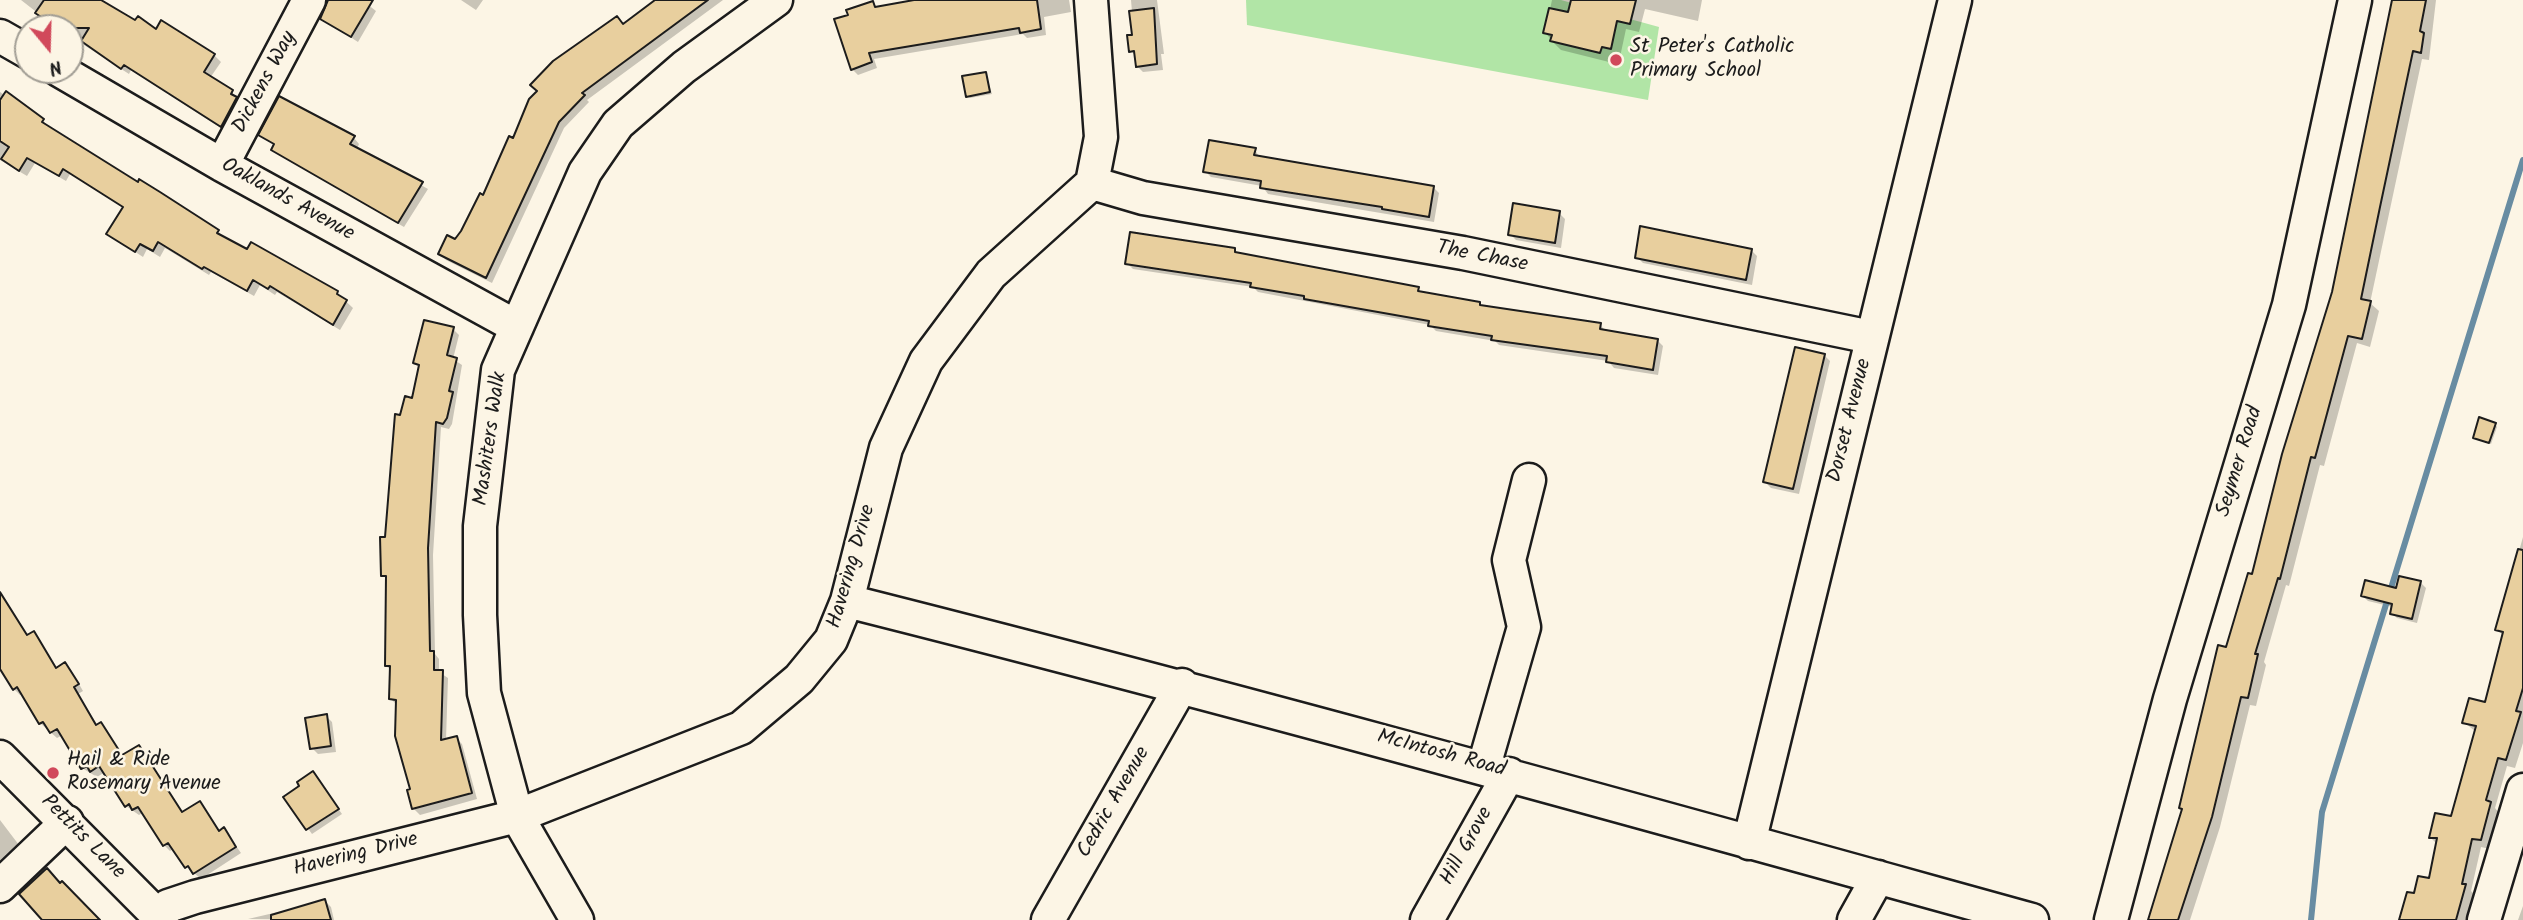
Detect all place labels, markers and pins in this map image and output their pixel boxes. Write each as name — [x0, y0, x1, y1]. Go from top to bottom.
place label: St Peter's Catholic Primary School — [1630, 35, 1794, 85]
marker: St Peter's Catholic Primary School — [1608, 52, 1624, 68]
place label: Hail & Ride Rosemary Avenue — [67, 748, 221, 798]
marker: Hail & Ride Rosemary Avenue — [45, 765, 61, 781]

